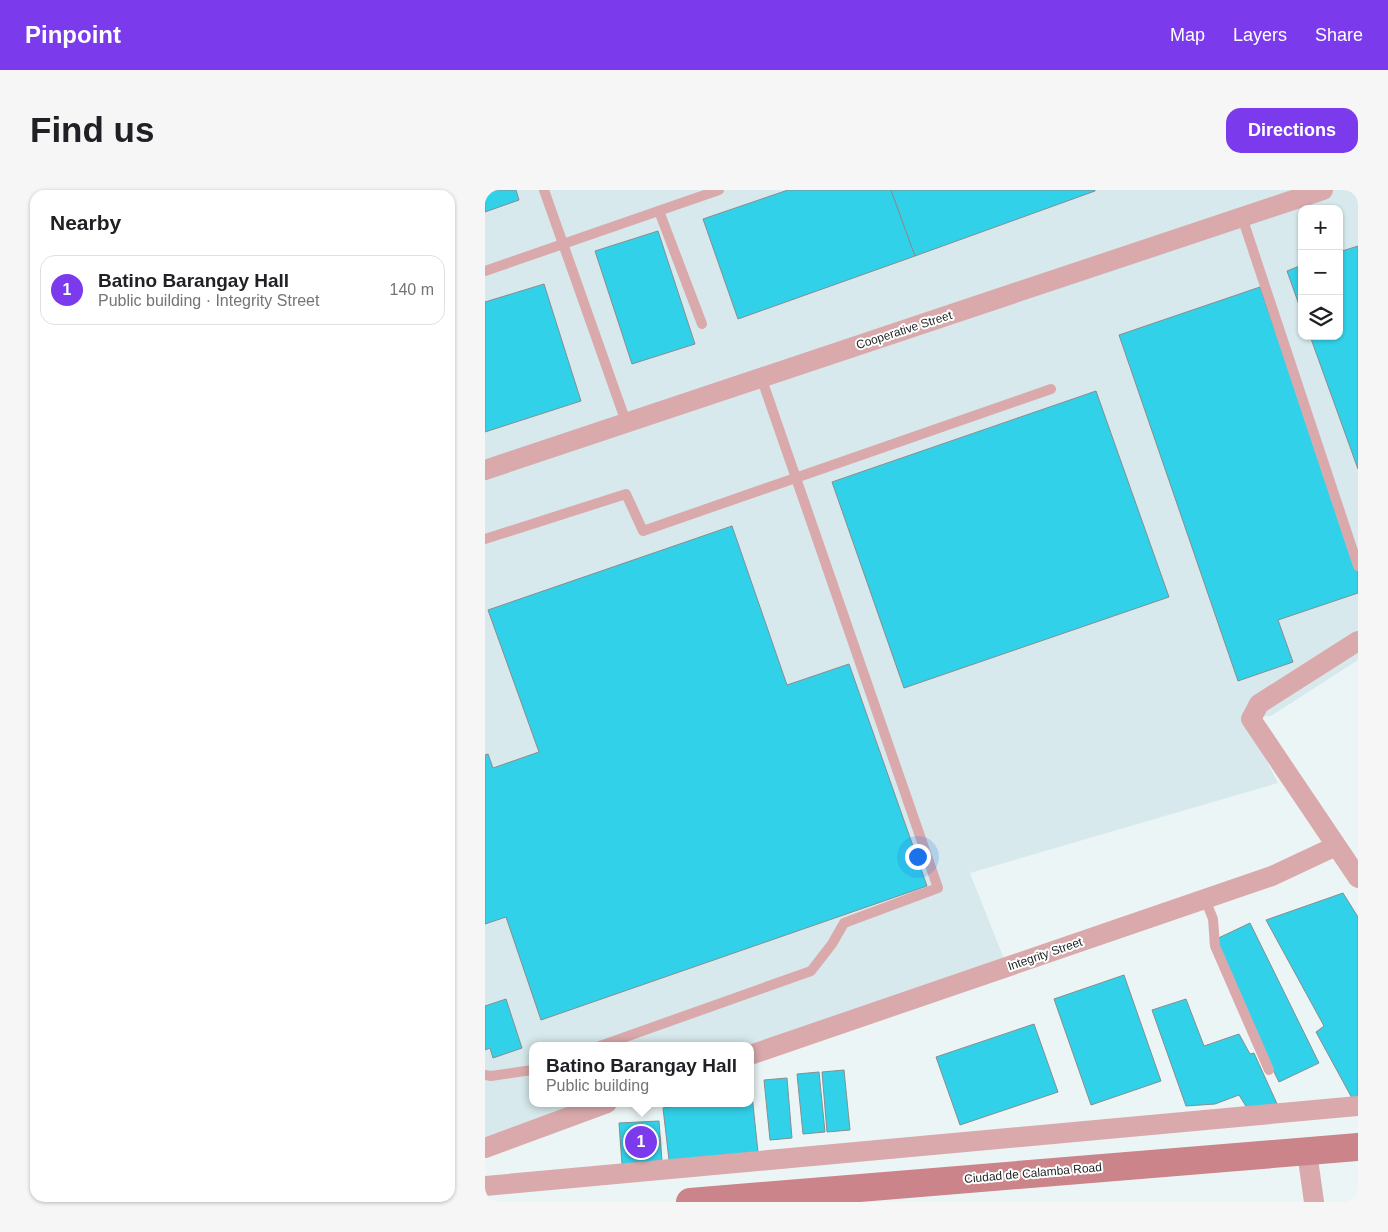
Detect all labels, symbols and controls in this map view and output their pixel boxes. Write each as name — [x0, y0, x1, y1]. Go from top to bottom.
text: Pinpoint — [25, 21, 121, 48]
text: Map — [1170, 25, 1205, 45]
text: Layers — [1233, 25, 1287, 45]
text: Share — [1315, 25, 1363, 45]
button: Directions — [1226, 108, 1358, 153]
text: Find us — [30, 110, 154, 149]
map controls — [1298, 205, 1343, 340]
button: + — [1298, 205, 1343, 250]
text: Nearby — [50, 211, 121, 234]
button: − — [1298, 250, 1343, 295]
text: Batino Barangay Hall — [98, 270, 289, 291]
text: 1 — [63, 281, 71, 298]
text: 140 m — [390, 281, 434, 298]
text: Public building · Integrity Street — [98, 292, 319, 309]
button: layers — [1298, 295, 1343, 340]
street label: Cooperative Street — [854, 308, 954, 352]
your location — [905, 844, 931, 870]
street label: Integrity Street — [1006, 934, 1085, 973]
popup — [529, 1042, 754, 1107]
text: Batino Barangay Hall — [546, 1055, 737, 1076]
text: Public building — [546, 1077, 649, 1094]
pin: 1 — [625, 1123, 657, 1161]
street label: Ciudad de Calamba Road — [964, 1160, 1102, 1186]

